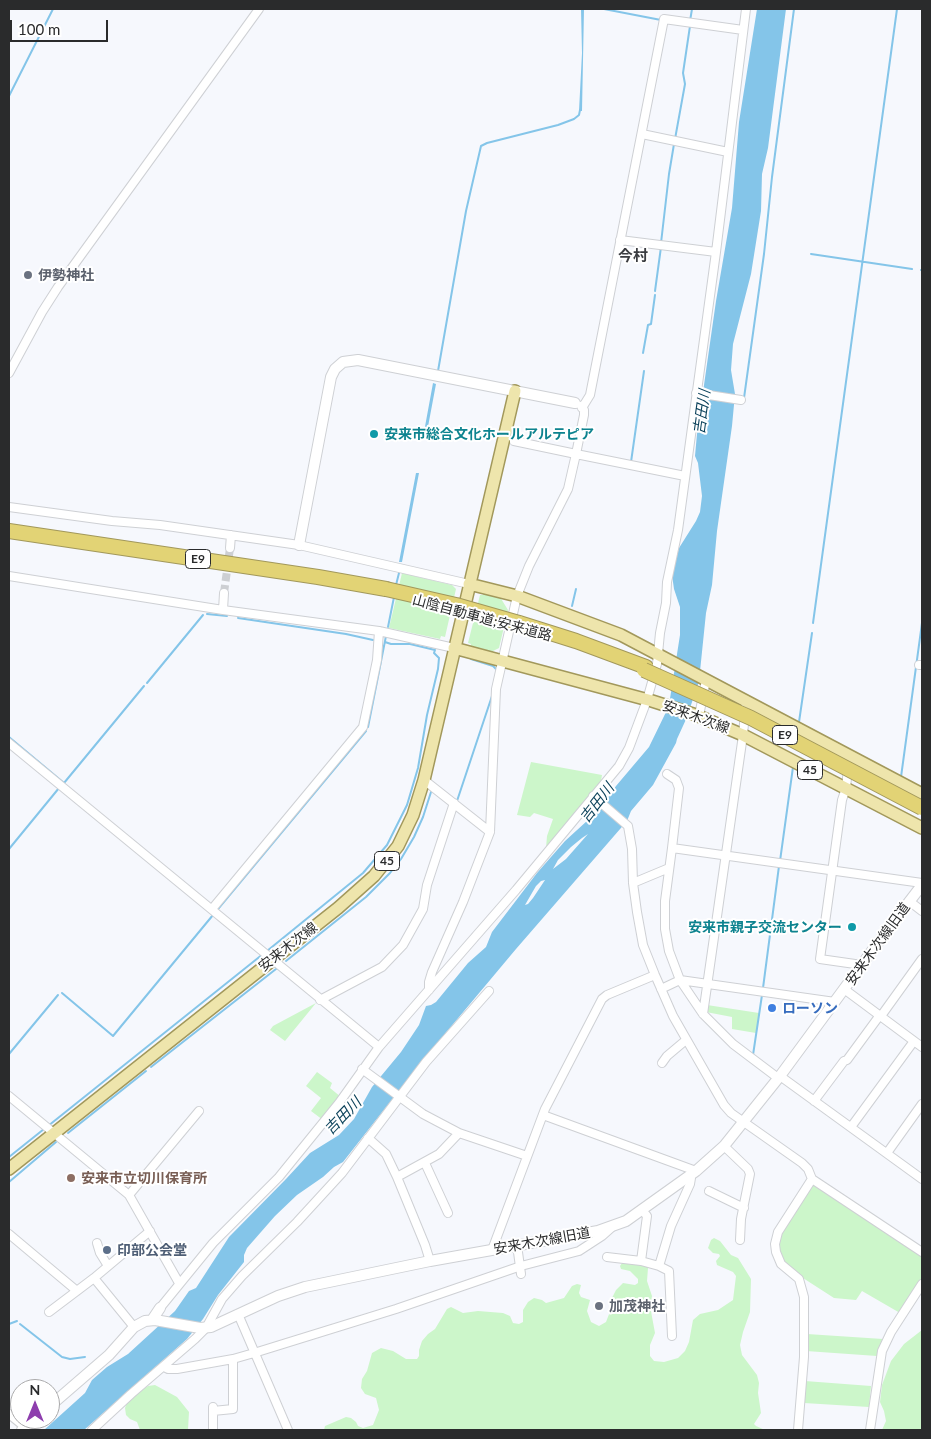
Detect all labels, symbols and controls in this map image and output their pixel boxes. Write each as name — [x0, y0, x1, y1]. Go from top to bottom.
scale bar — [12, 10, 110, 42]
text: 100 m — [18, 20, 60, 38]
district label: 今村 — [618, 247, 648, 265]
place label: 伊勢神社 — [38, 267, 94, 283]
marker: 伊勢神社 — [22, 269, 34, 281]
water label: 吉田川 — [690, 388, 714, 436]
place label: 安来市総合文化ホールアルテピア — [384, 426, 594, 442]
marker: 安来市総合文化ホールアルテピア — [368, 428, 380, 440]
road number: E9 — [186, 550, 210, 568]
street label: 山陰自動車道;安来道路 — [410, 591, 554, 645]
street label: 安来木次線 — [660, 697, 732, 737]
road number: E9 — [772, 726, 798, 744]
road number: 45 — [798, 760, 822, 780]
water label: 吉田川 — [576, 780, 618, 826]
road number: 45 — [374, 851, 400, 870]
street label: 安来木次線旧道 — [842, 899, 914, 989]
street label: 安来木次線 — [255, 919, 321, 975]
place label: 安来市親子交流センター — [688, 919, 842, 935]
marker: 安来市親子交流センター — [846, 921, 858, 933]
place label: ローソン — [782, 1000, 838, 1016]
marker: ローソン — [766, 1002, 778, 1014]
water label: 吉田川 — [321, 1094, 365, 1138]
place label: 安来市立切川保育所 — [81, 1170, 207, 1186]
marker: 安来市立切川保育所 — [65, 1172, 77, 1184]
street label: 安来木次線旧道 — [492, 1224, 592, 1258]
place label: 印部公会堂 — [117, 1242, 187, 1258]
marker: 印部公会堂 — [101, 1244, 113, 1256]
place label: 加茂神社 — [609, 1298, 665, 1314]
marker: 加茂神社 — [593, 1300, 605, 1312]
north arrow — [10, 1379, 60, 1429]
text: N — [30, 1381, 40, 1398]

